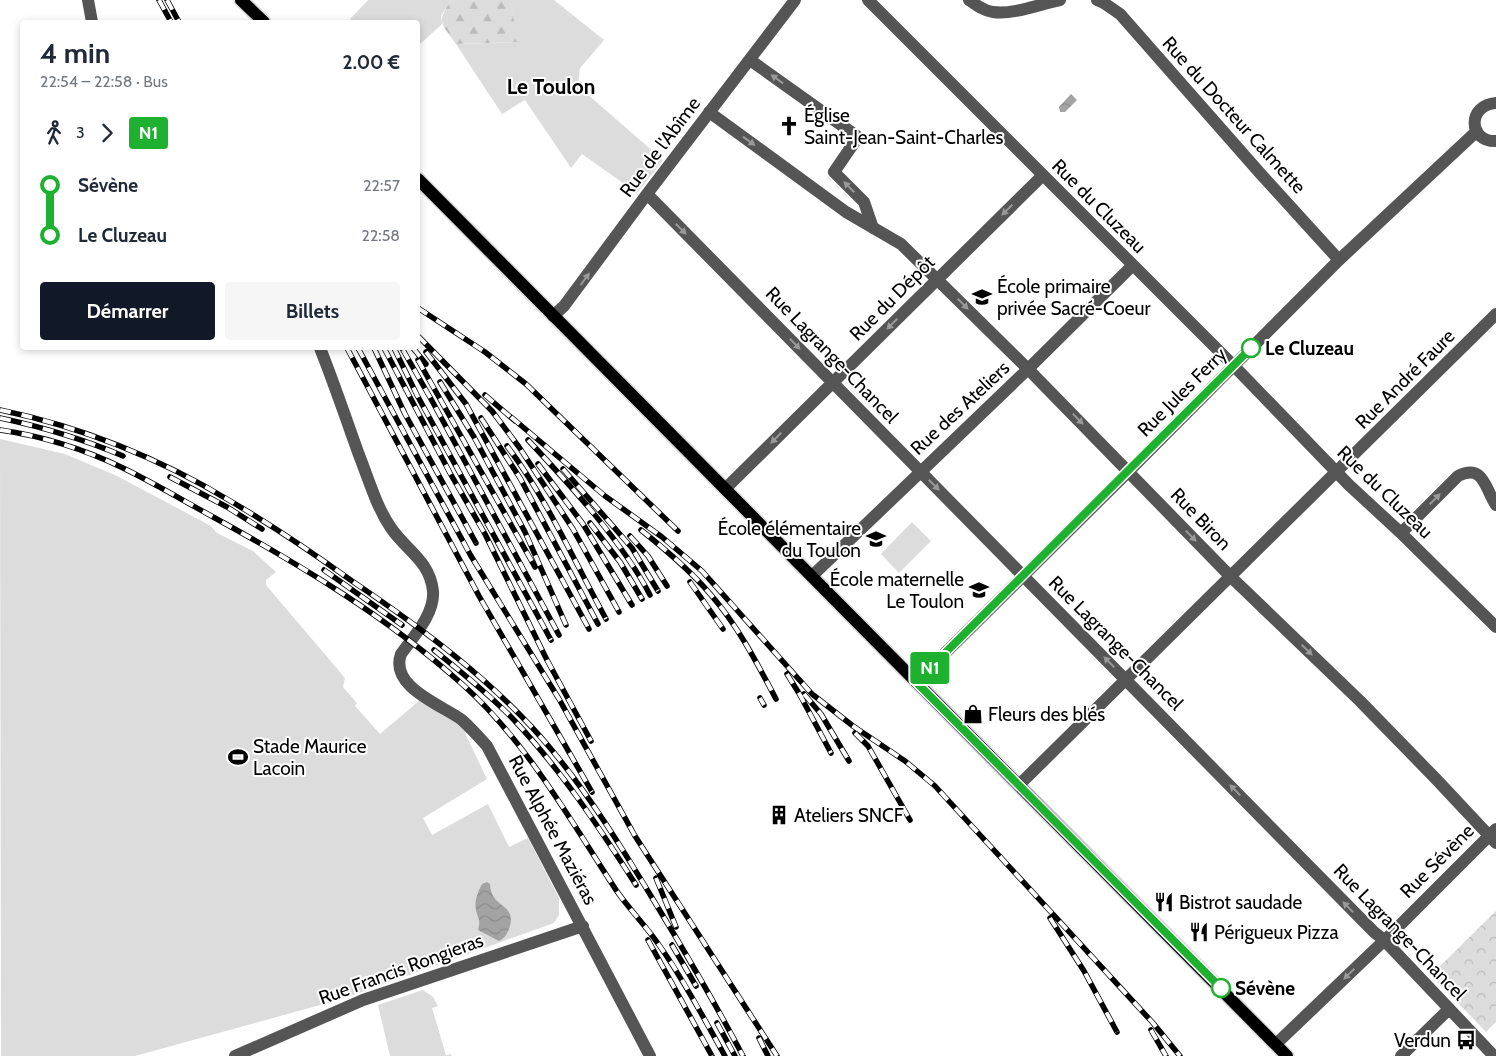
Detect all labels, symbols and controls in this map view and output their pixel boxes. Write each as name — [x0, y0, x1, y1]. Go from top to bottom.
street label: Rue du Docteur Calmette — [1157, 32, 1311, 198]
text: 4 min — [40, 36, 110, 70]
text: 2.00 € — [343, 51, 400, 74]
text: 22:54 – 22:58 · Bus — [40, 72, 168, 91]
district label: Le Toulon — [507, 74, 595, 99]
one-way arrow — [770, 74, 784, 84]
street label: Rue de l'Abîme — [615, 92, 705, 202]
place label: Église Saint-Jean-Saint-Charles — [804, 103, 1003, 149]
church icon: Église Saint-Jean-Saint-Charles — [778, 115, 800, 137]
icon: walk — [40, 119, 68, 147]
icon: forward — [93, 119, 121, 147]
text: N1 — [139, 122, 158, 144]
text: 3 — [76, 123, 85, 142]
one-way arrow — [742, 136, 756, 146]
street label: Rue du Cluzeau — [1047, 154, 1151, 258]
text: Sévène — [78, 174, 138, 197]
text: 22:57 — [363, 176, 400, 195]
one-way arrow — [843, 181, 855, 193]
one-way arrow — [1002, 204, 1014, 216]
one-way arrow — [675, 222, 687, 234]
text: Le Cluzeau — [78, 224, 167, 247]
text: 22:58 — [362, 226, 400, 245]
street label: Rue du Dépôt — [845, 250, 940, 345]
one-way arrow — [579, 273, 590, 286]
place label: École primaire privée Sacré-Coeur — [997, 274, 1150, 320]
button: Démarrer — [40, 282, 215, 340]
button: Billets — [225, 282, 400, 340]
street label: Rue Lagrange-Chancel — [761, 282, 903, 428]
school or university icon: École primaire privée Sacré-Coeur — [971, 286, 993, 308]
one-way arrow — [957, 298, 969, 310]
one-way arrow — [886, 318, 898, 330]
street label: Rue André Faure — [1350, 324, 1460, 434]
place label: Le Cluzeau — [1265, 337, 1354, 360]
one-way arrow — [789, 338, 801, 350]
marker: Le Cluzeau — [1241, 338, 1261, 358]
street label: Rue Jules Ferry — [1133, 342, 1232, 441]
street label: Rue des Ateliers — [906, 356, 1014, 460]
one-way arrow — [1072, 413, 1084, 425]
one-way arrow — [771, 432, 783, 444]
street label: Rue du Cluzeau — [1333, 441, 1437, 543]
one-way arrow — [928, 479, 940, 491]
street label: Rue Biron — [1166, 483, 1236, 555]
one-way arrow — [1429, 493, 1441, 505]
place label: École élémentaire du Toulon — [718, 516, 861, 562]
school or university icon: École élémentaire du Toulon — [865, 528, 887, 550]
one-way arrow — [1185, 530, 1197, 542]
place label: École maternelle Le Toulon — [830, 567, 964, 613]
street label: Rue Lagrange-Chancel — [1044, 571, 1188, 715]
school or university icon: École maternelle Le Toulon — [968, 579, 990, 601]
one-way arrow — [1300, 644, 1312, 656]
line badge: N1 — [908, 652, 952, 684]
one-way arrow — [1103, 656, 1115, 668]
text: N1 — [920, 657, 940, 679]
shop icon: Fleurs des blés — [962, 703, 984, 725]
place label: Fleurs des blés — [988, 703, 1105, 726]
place label: Stade Maurice Lacoin — [253, 735, 367, 780]
sports icon: Stade Maurice Lacoin — [227, 746, 249, 768]
street label: Rue Alphée Maziéras — [504, 751, 602, 909]
one-way arrow — [1229, 785, 1241, 797]
building icon: Ateliers SNCF — [768, 804, 790, 826]
place label: Ateliers SNCF — [794, 804, 904, 827]
street label: Rue Sévène — [1395, 819, 1479, 903]
street label: Rue Lagrange-Chancel — [1329, 859, 1471, 1005]
restaurant icon: Bistrot saudade — [1153, 891, 1175, 913]
place label: Bistrot saudade — [1179, 891, 1302, 914]
one-way arrow — [1343, 901, 1355, 913]
restaurant icon: Périgueux Pizza — [1188, 921, 1210, 943]
place label: Périgueux Pizza — [1214, 921, 1339, 944]
street label: Rue Francis Rongieras — [316, 929, 486, 1009]
one-way arrow — [1343, 968, 1355, 980]
place label: Sévène — [1235, 977, 1295, 1000]
marker: Sévène — [1211, 978, 1231, 998]
place label: Verdun — [1394, 1029, 1451, 1052]
bus stop icon: Verdun — [1455, 1029, 1477, 1051]

